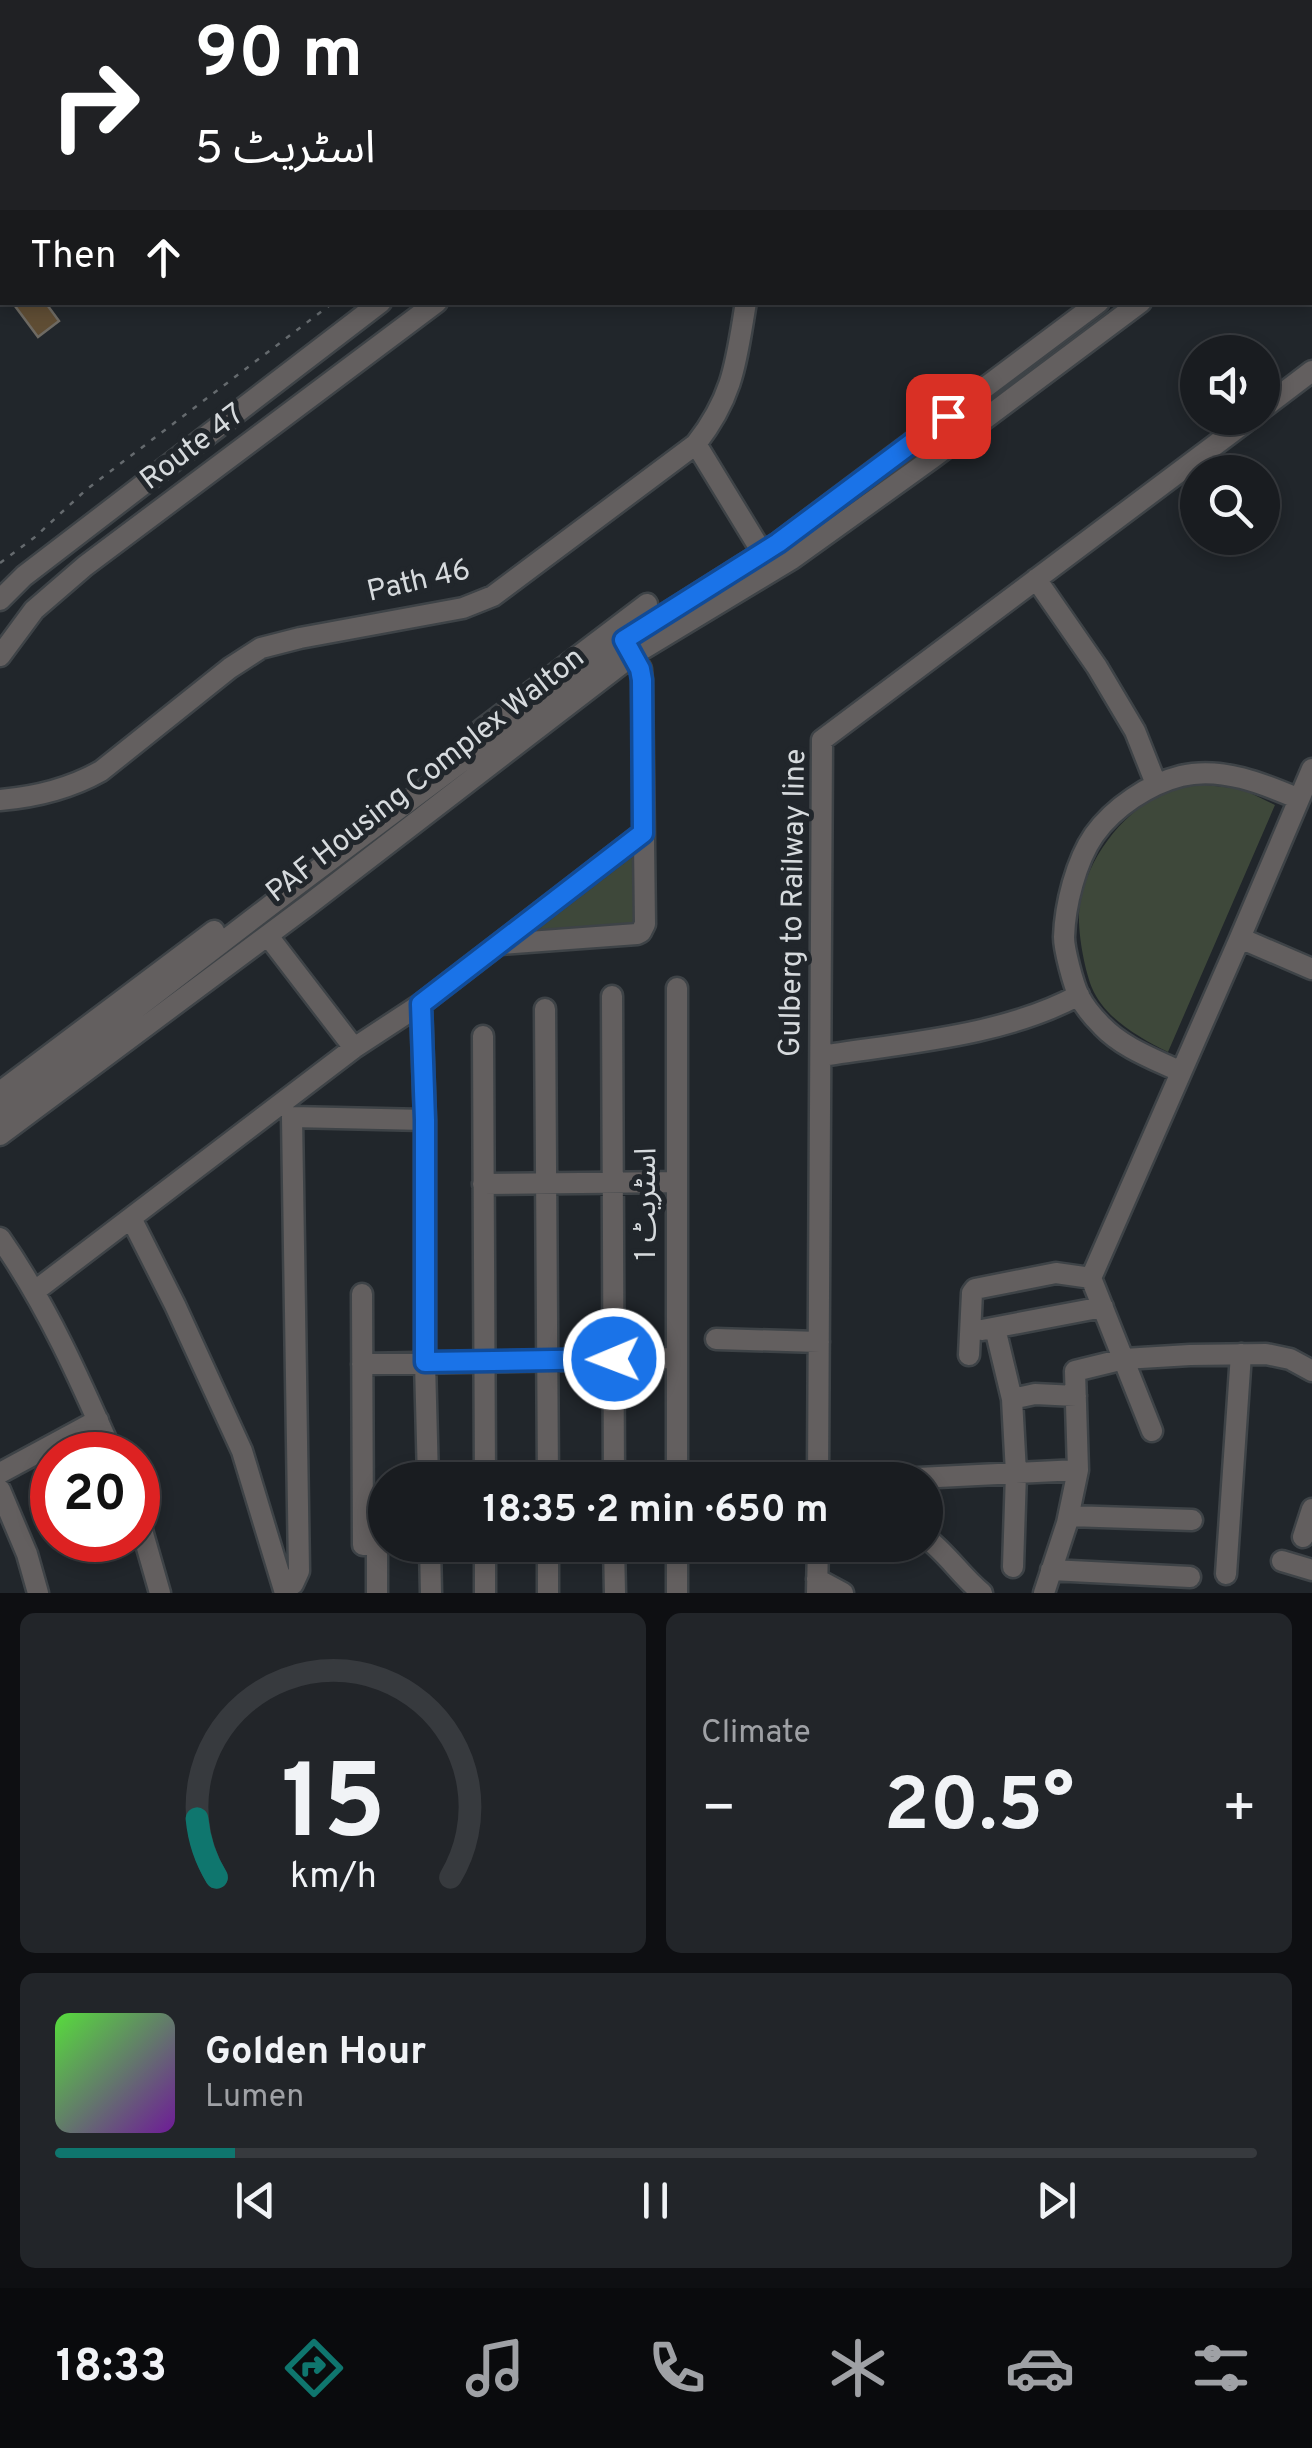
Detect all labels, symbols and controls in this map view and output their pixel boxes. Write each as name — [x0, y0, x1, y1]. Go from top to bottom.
text: 90 m — [195, 13, 363, 102]
icon: right — [30, 40, 160, 170]
text: اسٹریٹ 5 — [195, 122, 375, 179]
icon: ahead — [136, 230, 191, 285]
text: Then — [30, 233, 116, 282]
map controls — [1180, 335, 1280, 555]
button: sound — [1180, 335, 1280, 435]
pin — [906, 374, 991, 459]
icon: arrive — [921, 389, 976, 444]
street label: Route 47 — [134, 397, 252, 499]
button: search — [1180, 455, 1280, 555]
street label: Path 46 — [364, 552, 474, 612]
street label: PAF Housing Complex Walton — [259, 640, 593, 912]
street label: Gulberg to Railway line — [773, 748, 815, 1058]
street label: اسٹریٹ 1 — [629, 1148, 666, 1260]
position arrow — [562, 1307, 666, 1411]
speed limit sign: 20 — [30, 1432, 160, 1562]
text: 18:35 · 2 min · 650 m — [483, 1487, 828, 1536]
text: Climate — [701, 1714, 811, 1754]
text: 15 — [280, 1743, 386, 1875]
text: 20.5° — [884, 1762, 1074, 1857]
text: − — [701, 1776, 736, 1846]
text: + — [1222, 1776, 1257, 1846]
text: km/h — [290, 1855, 376, 1901]
text: Golden Hour — [205, 2029, 426, 2078]
text: Lumen — [205, 2078, 304, 2118]
icon: previous — [228, 2173, 283, 2228]
icon: pause — [628, 2173, 683, 2228]
icon: next — [1029, 2173, 1084, 2228]
icon: directions — [279, 2333, 349, 2403]
icon: music — [460, 2333, 530, 2403]
icon: phone — [642, 2333, 712, 2403]
icon: climate — [823, 2333, 893, 2403]
icon: car — [1005, 2333, 1075, 2403]
icon: filters — [1186, 2333, 1256, 2403]
text: 18:33 — [56, 2340, 167, 2397]

